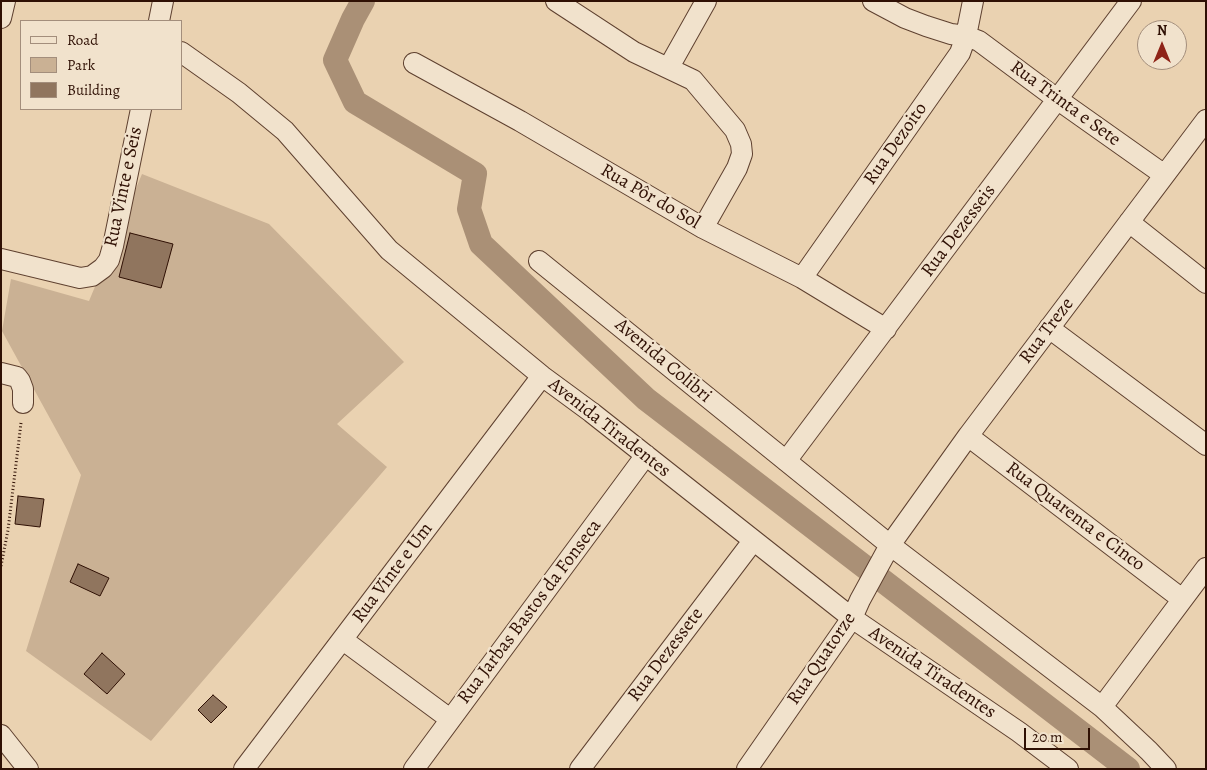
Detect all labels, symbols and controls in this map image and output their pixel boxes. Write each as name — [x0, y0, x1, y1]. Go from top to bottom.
legend — [20, 20, 182, 110]
north arrow — [1137, 20, 1187, 70]
text: N — [1157, 21, 1167, 40]
text: Road — [67, 30, 98, 50]
text: Park — [67, 55, 95, 75]
street label: Rua Trinta e Sete — [1005, 56, 1125, 152]
text: Building — [67, 80, 120, 100]
street label: Rua Dezoito — [859, 99, 933, 189]
street label: Rua Vinte e Seis — [100, 125, 148, 249]
street label: Rua Pôr do Sol — [596, 159, 704, 235]
street label: Rua Dezesseis — [917, 180, 1001, 282]
street label: Rua Treze — [1015, 294, 1079, 368]
street label: Avenida Colibri — [610, 314, 716, 408]
street label: Avenida Tiradentes — [543, 373, 675, 483]
street label: Rua Quarenta e Cinco — [1001, 457, 1149, 577]
street label: Rua Jarbas Bastos da Fonseca — [453, 515, 607, 709]
street label: Rua Vinte e Um — [348, 518, 438, 628]
street label: Rua Dezessete — [623, 604, 709, 706]
street label: Rua Quatorze — [783, 608, 861, 710]
street label: Avenida Tiradentes — [864, 622, 1000, 724]
scale bar — [1027, 718, 1093, 750]
text: 20 m — [1032, 727, 1063, 747]

